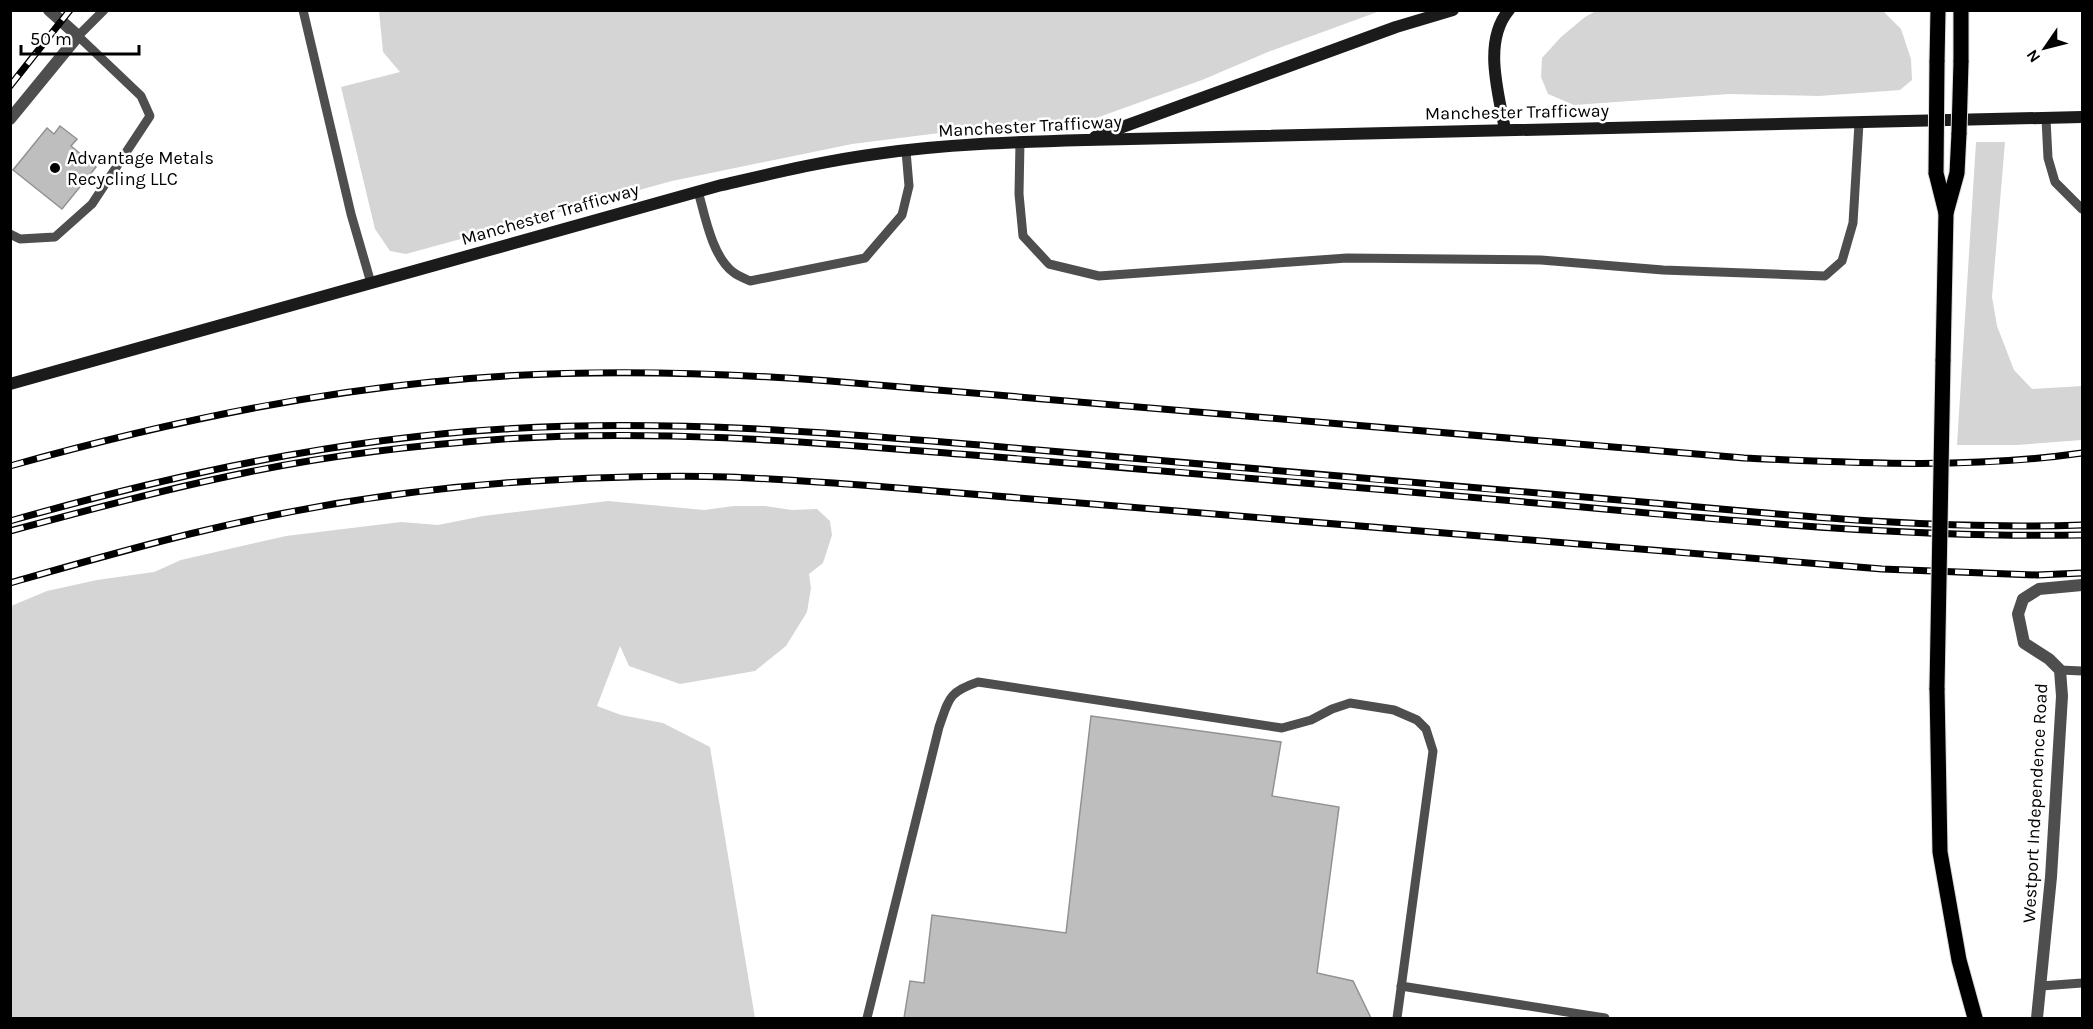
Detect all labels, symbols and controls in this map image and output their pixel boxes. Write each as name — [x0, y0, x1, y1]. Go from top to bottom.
scale bar — [21, 18, 140, 56]
north arrow — [2015, 18, 2075, 78]
text: 50 m — [30, 28, 72, 50]
text: N — [2022, 46, 2044, 66]
street label: Manchester Trafficway — [1425, 99, 1610, 125]
street label: Manchester Trafficway — [937, 110, 1123, 142]
place label: Advantage Metals Recycling LLC — [67, 147, 214, 190]
marker: Advantage Metals Recycling LLC — [48, 161, 62, 175]
street label: Manchester Trafficway — [458, 178, 642, 250]
street label: Westport Independence Road — [2018, 682, 2052, 924]

